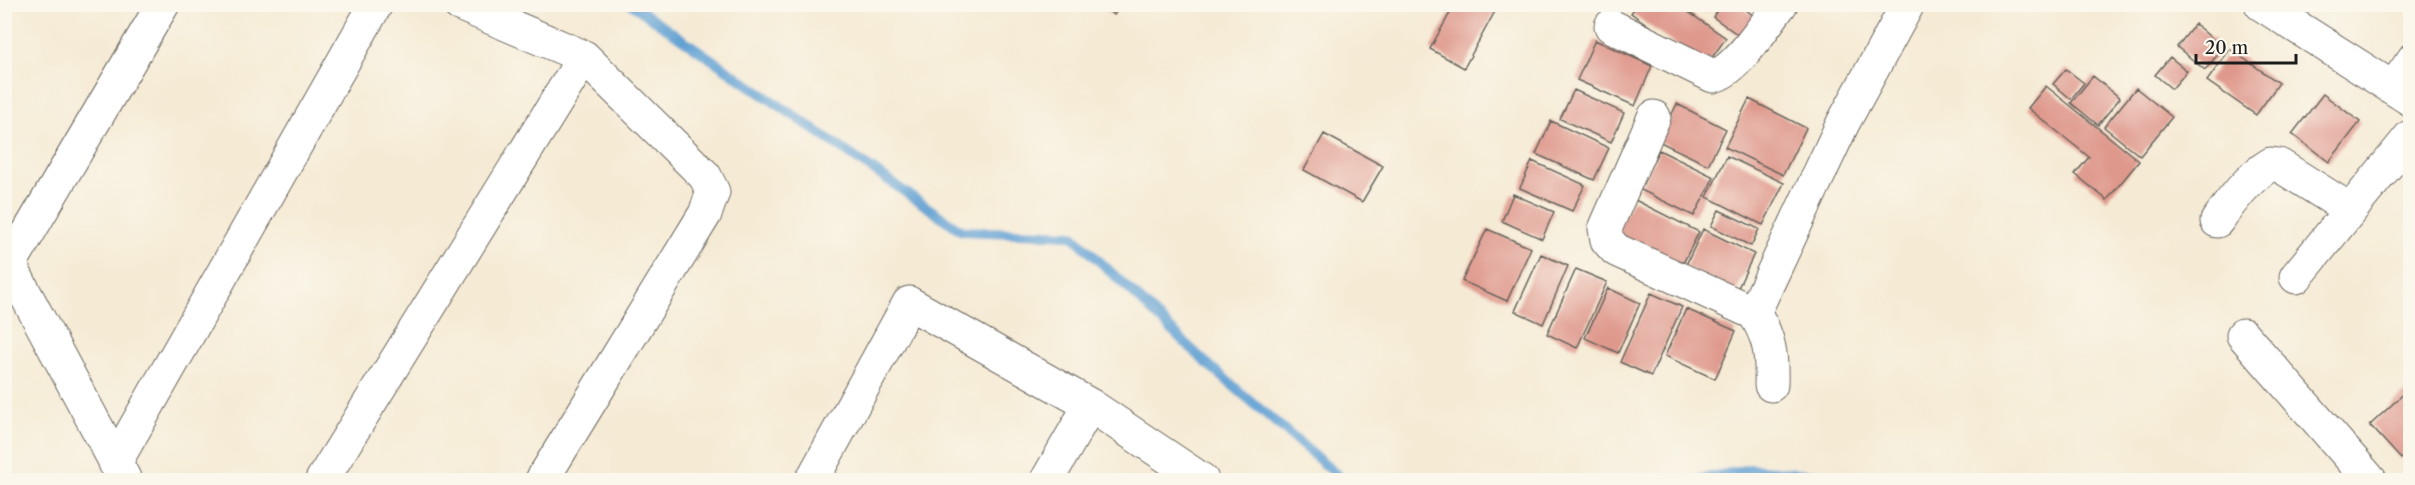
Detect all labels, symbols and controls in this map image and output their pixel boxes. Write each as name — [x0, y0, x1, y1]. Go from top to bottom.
scale bar — [2196, 27, 2296, 65]
text: 20 m — [2205, 37, 2249, 59]

